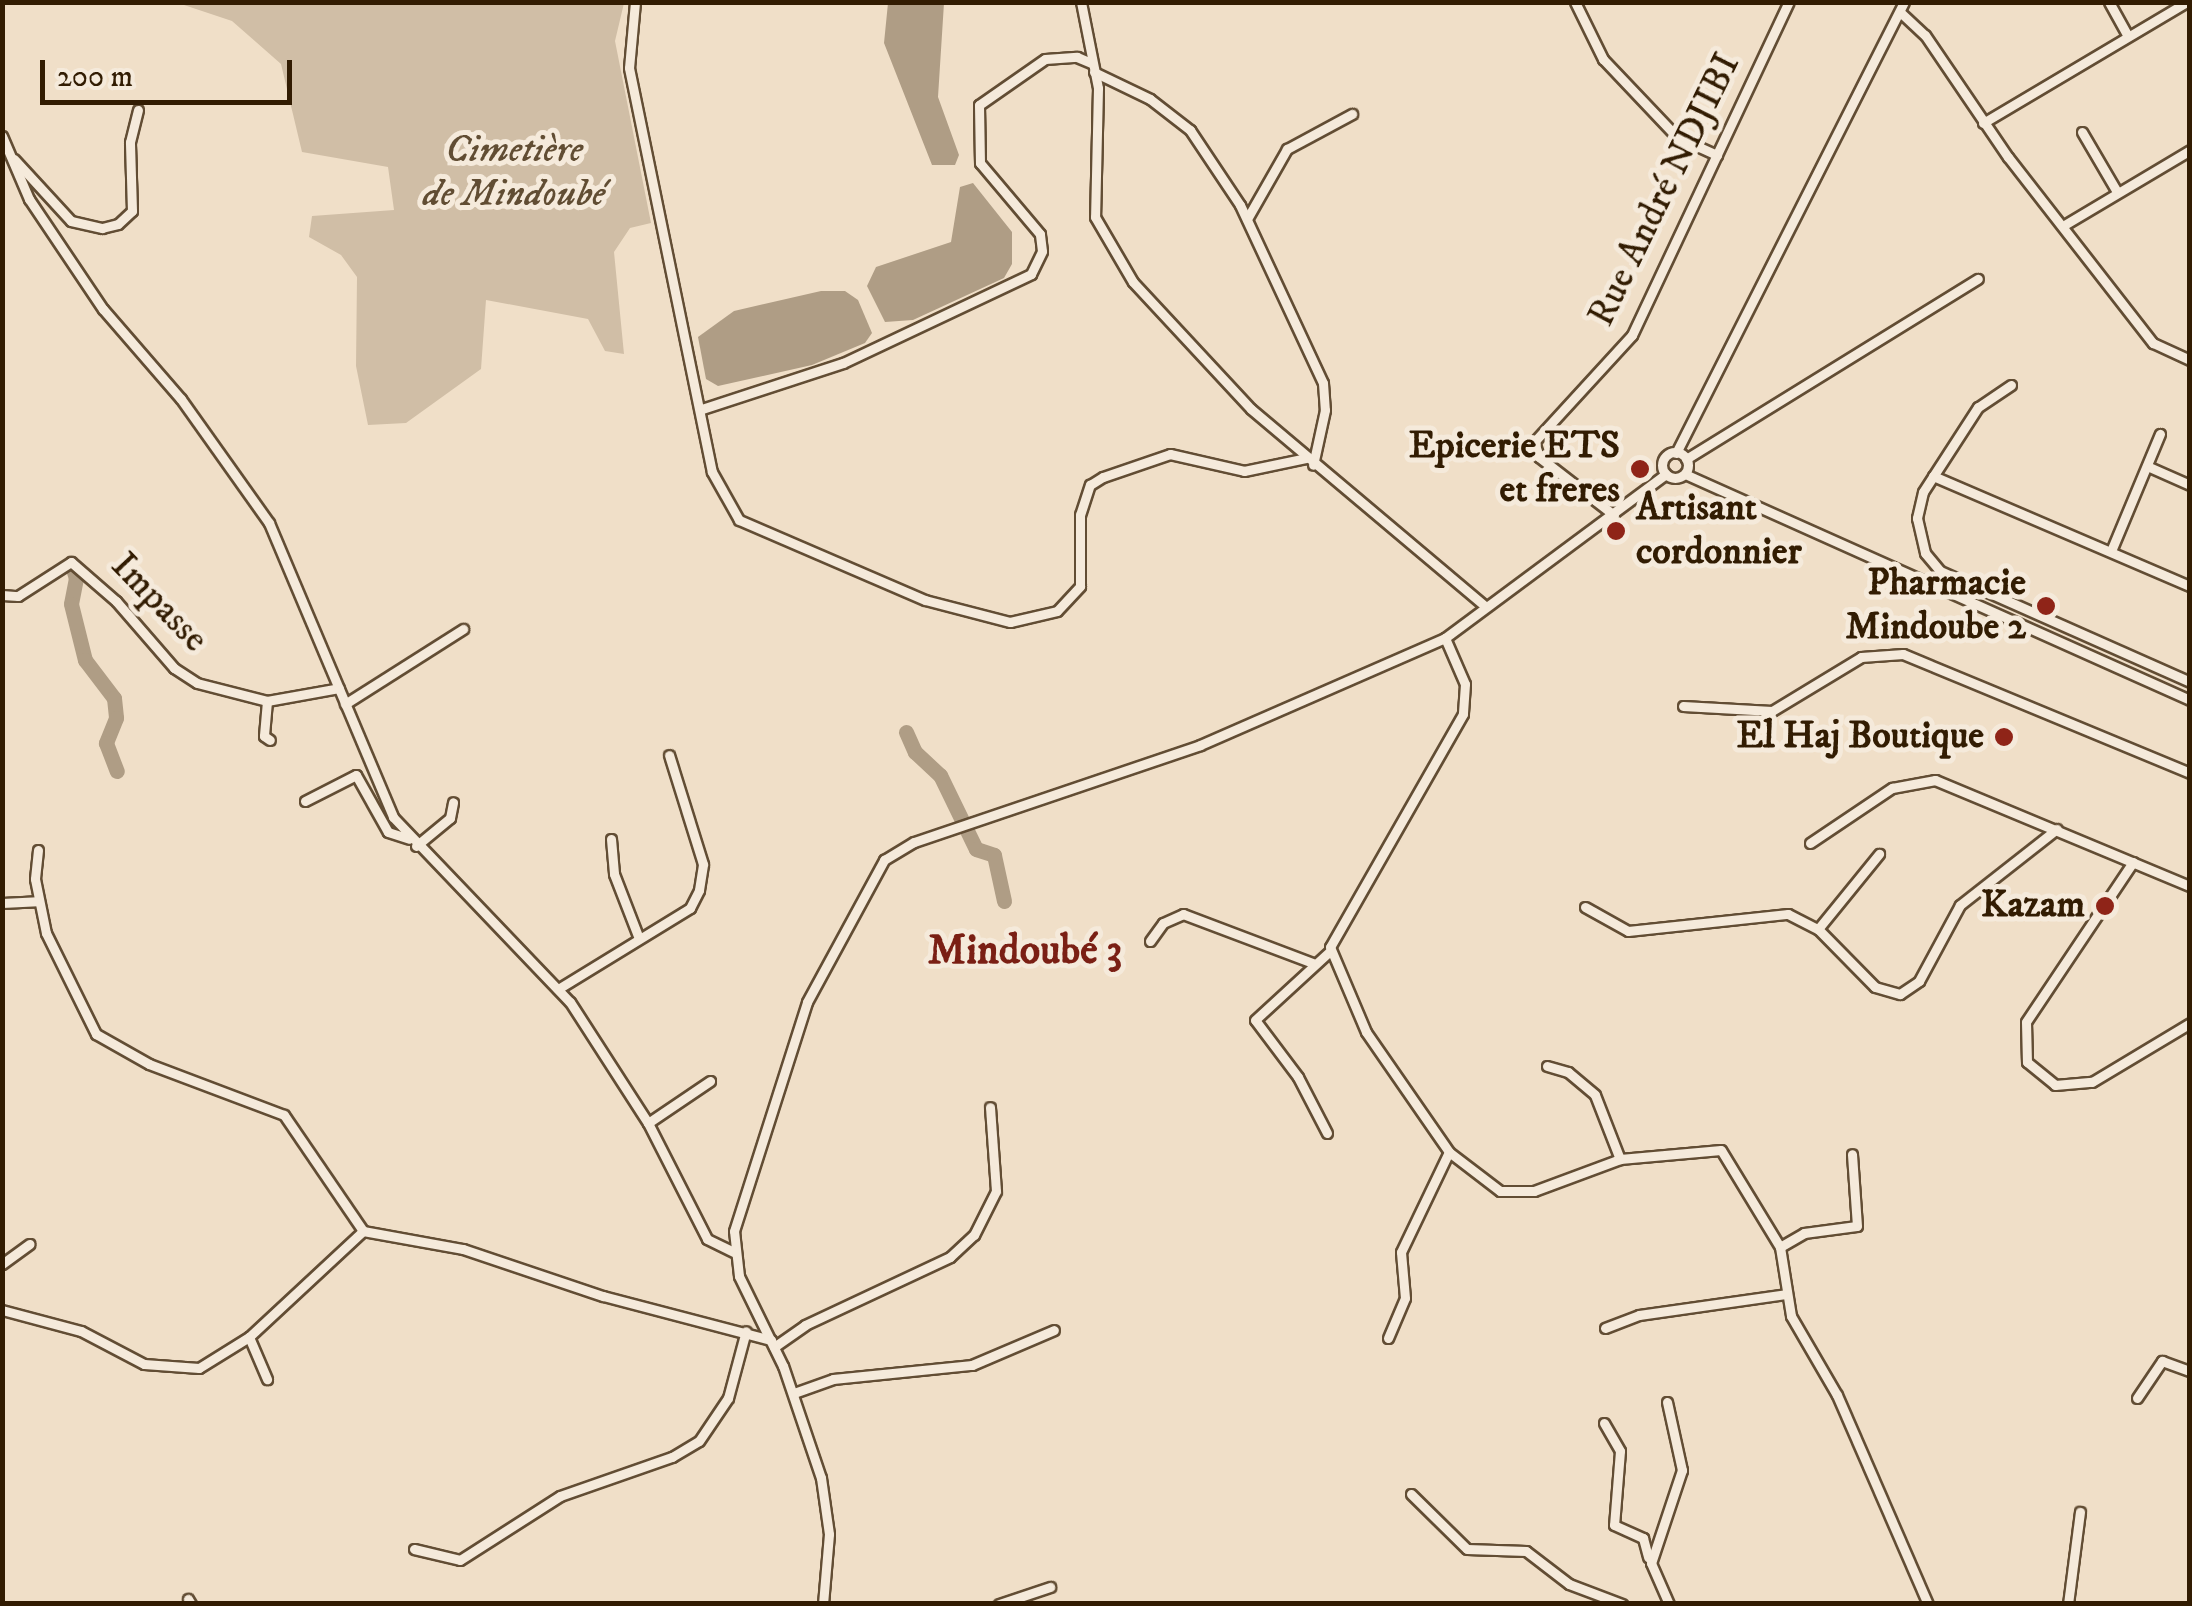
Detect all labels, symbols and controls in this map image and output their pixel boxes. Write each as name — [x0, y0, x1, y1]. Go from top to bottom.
scale bar — [45, 40, 298, 102]
street label: Rue André NDJIBI — [1579, 46, 1751, 334]
text: 200 m — [57, 59, 133, 96]
park label: Cimetière de Mindoubé — [423, 128, 605, 218]
place label: Epicerie ETS et freres — [1409, 424, 1620, 514]
marker: Epicerie ETS et freres — [1629, 458, 1651, 480]
place label: Artisant cordonnier — [1636, 486, 1802, 576]
marker: Artisant cordonnier — [1605, 520, 1627, 542]
street label: Impasse — [101, 544, 217, 662]
place label: Pharmacie Mindoube 2 — [1846, 561, 2026, 650]
marker: Pharmacie Mindoube 2 — [2035, 595, 2057, 617]
place label: El Haj Boutique — [1736, 714, 1984, 760]
marker: El Haj Boutique — [1993, 726, 2015, 748]
place label: Kazam — [1981, 883, 2085, 929]
marker: Kazam — [2094, 895, 2116, 917]
district label: Mindoubé 3 — [928, 926, 1122, 976]

